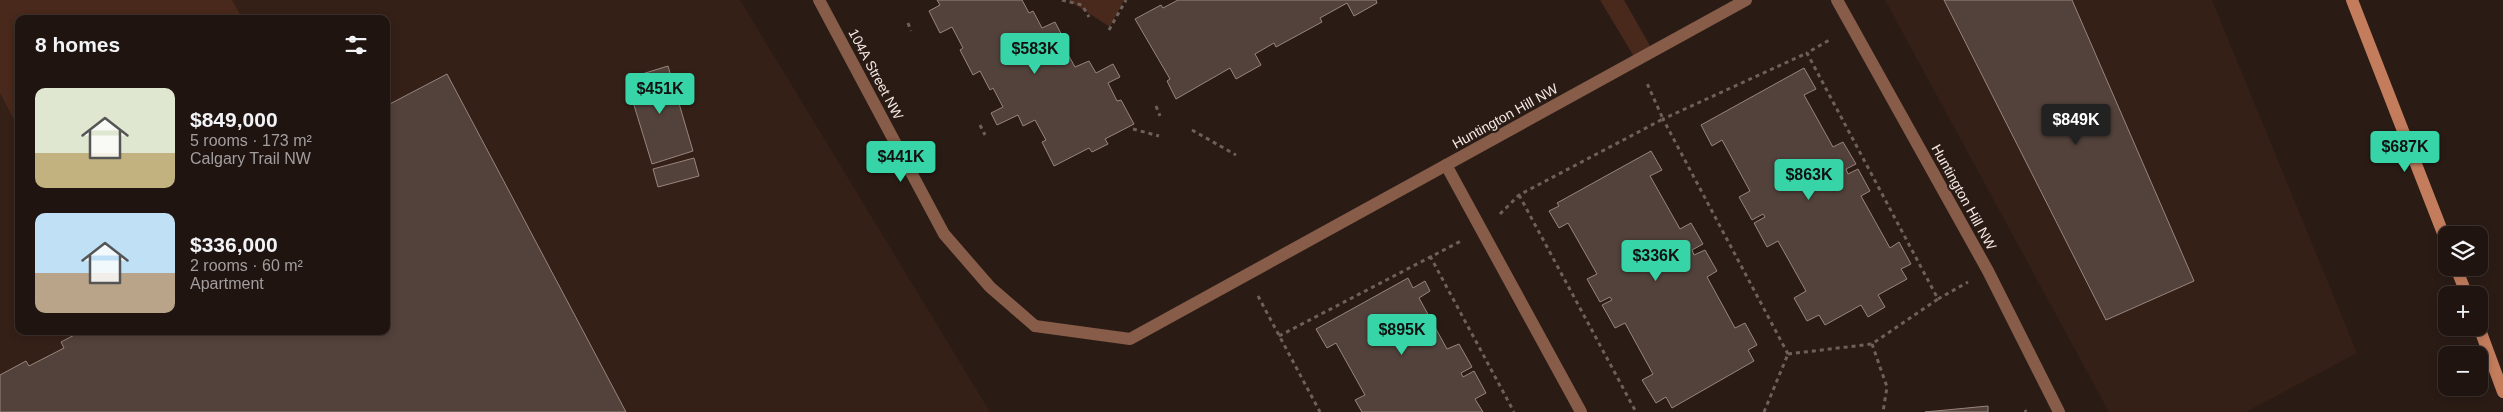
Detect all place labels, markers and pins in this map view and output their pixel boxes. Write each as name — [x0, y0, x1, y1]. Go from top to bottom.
pin: $583K — [1000, 32, 1070, 75]
pin: $451K — [625, 72, 695, 115]
pin: $849K — [2041, 104, 2111, 146]
pin: $687K — [2370, 130, 2440, 173]
pin: $441K — [866, 140, 936, 183]
pin: $863K — [1774, 158, 1844, 201]
pin: $336K — [1621, 240, 1691, 282]
pin: $895K — [1367, 314, 1437, 356]

